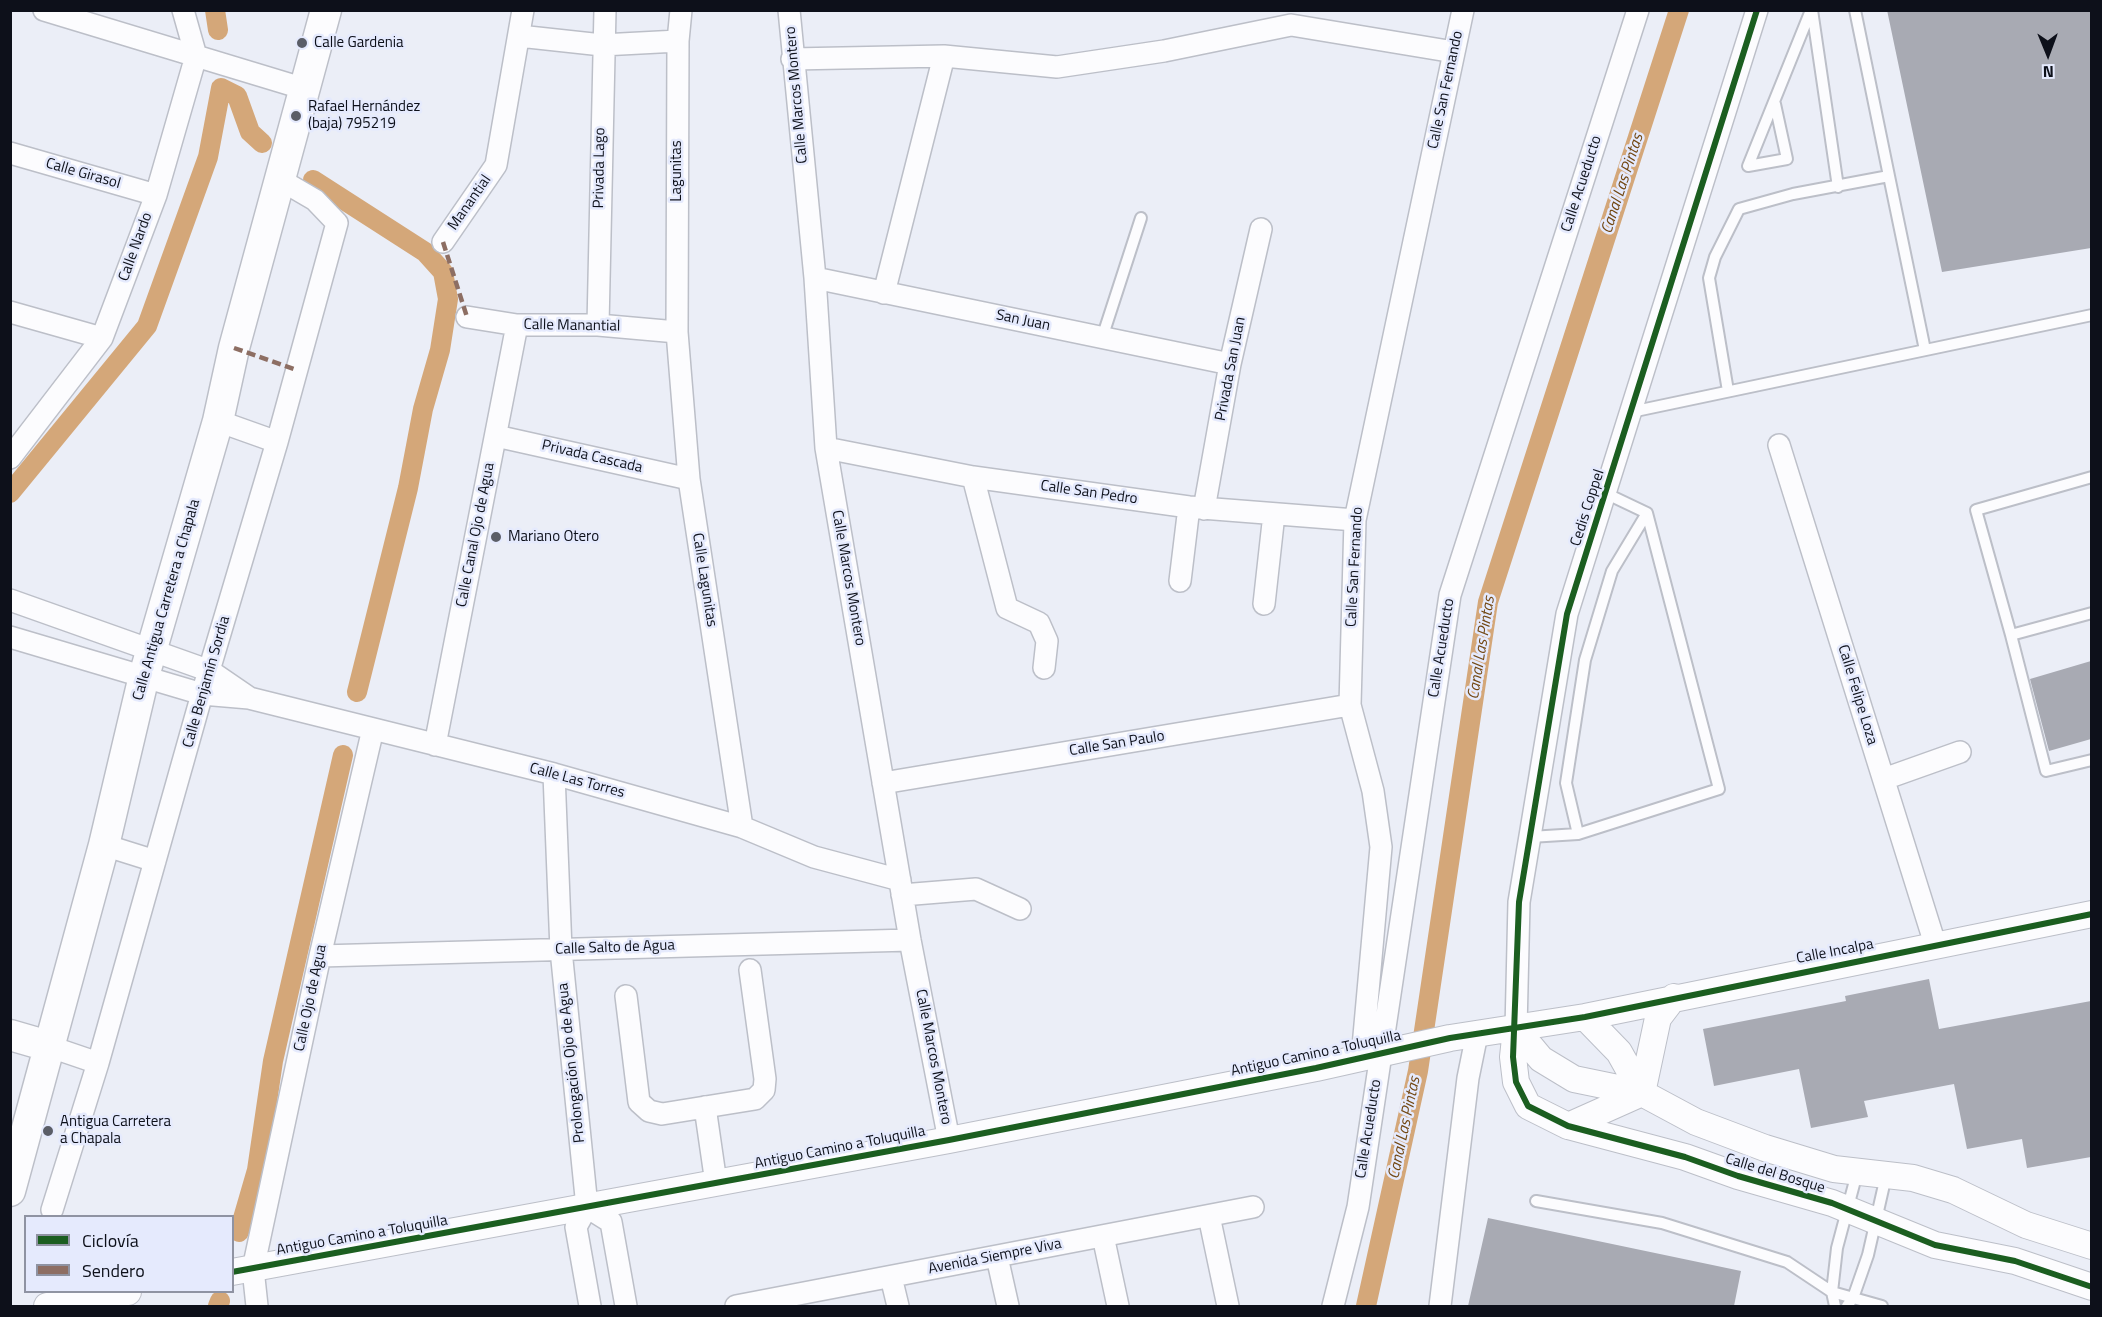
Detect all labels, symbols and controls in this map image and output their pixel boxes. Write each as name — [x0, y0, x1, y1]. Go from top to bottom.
north arrow — [2018, 24, 2078, 84]
street label: Calle Marcos Montero — [782, 26, 812, 164]
street label: Calle San Fernando — [1425, 29, 1467, 151]
place label: Calle Gardenia — [314, 34, 404, 52]
marker: Calle Gardenia — [295, 36, 309, 50]
text: N — [2043, 60, 2054, 84]
place label: Rafael Hernández (baja) 795219 — [308, 98, 420, 133]
marker: Rafael Hernández (baja) 795219 — [289, 109, 303, 123]
street label: Privada Lago — [590, 127, 610, 209]
water label: Canal Las Pintas — [1598, 132, 1648, 236]
street label: Calle Acueducto — [1558, 134, 1606, 234]
street label: Lagunitas — [668, 140, 686, 202]
street label: Calle Girasol — [43, 155, 123, 193]
street label: Manantial — [444, 172, 496, 234]
street label: Calle Nardo — [115, 210, 157, 284]
street label: San Juan — [994, 306, 1052, 336]
street label: Privada San Juan — [1212, 315, 1250, 423]
street label: Calle Manantial — [523, 316, 621, 336]
street label: Privada Cascada — [540, 437, 644, 477]
street label: Calle Canal Ojo de Agua — [453, 461, 499, 609]
street label: Cedis Coppel — [1567, 467, 1609, 549]
street label: Calle San Pedro — [1039, 477, 1139, 509]
street label: Calle Antigua Carretera a Chapala — [130, 497, 204, 703]
street label: Calle San Fernando — [1343, 506, 1367, 628]
street label: Calle Marcos Montero — [827, 509, 869, 647]
place label: Mariano Otero — [508, 528, 599, 546]
marker: Mariano Otero — [489, 530, 503, 544]
street label: Calle Lagunitas — [688, 532, 720, 628]
water label: Canal Las Pintas — [1464, 595, 1500, 701]
street label: Calle Acueducto — [1425, 597, 1459, 699]
street label: Calle Benjamín Sordia — [180, 614, 234, 750]
street label: Calle Felipe Loza — [1833, 643, 1881, 747]
street label: Calle San Paulo — [1068, 728, 1166, 760]
street label: Calle Las Torres — [527, 760, 627, 802]
street label: Calle Incalpa — [1795, 936, 1875, 968]
street label: Calle Salto de Agua — [555, 937, 675, 959]
street label: Calle Ojo de Agua — [291, 943, 331, 1053]
street label: Prolongación Ojo de Agua — [555, 982, 589, 1144]
street label: Calle Marcos Montero — [911, 988, 955, 1126]
street label: Antiguo Camino a Toluquilla — [1229, 1027, 1403, 1081]
water label: Canal Las Pintas — [1385, 1075, 1425, 1181]
street label: Calle Acueducto — [1352, 1078, 1386, 1180]
place label: Antigua Carretera a Chapala — [60, 1113, 171, 1148]
street label: Antiguo Camino a Toluquilla — [753, 1123, 927, 1173]
marker: Antigua Carretera a Chapala — [41, 1124, 55, 1138]
street label: Calle del Bosque — [1723, 1150, 1827, 1198]
street label: Antiguo Camino a Toluquilla — [275, 1212, 449, 1260]
legend — [24, 1215, 234, 1293]
text: Ciclovía — [82, 1227, 139, 1254]
street label: Avenida Siempre Viva — [927, 1235, 1063, 1279]
text: Sendero — [82, 1257, 145, 1284]

